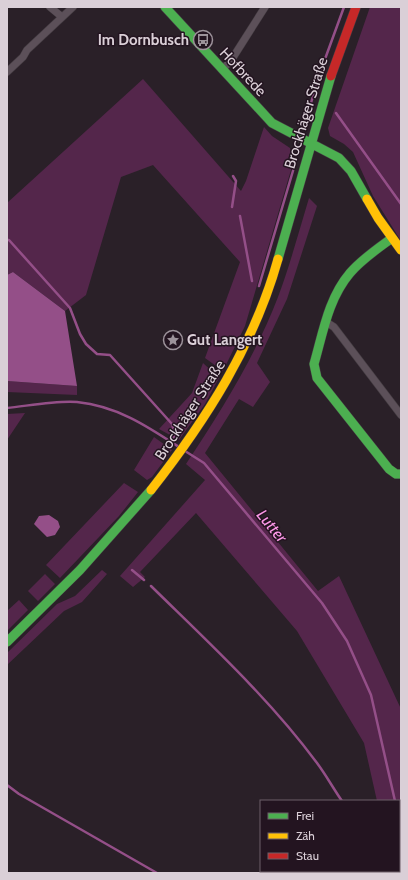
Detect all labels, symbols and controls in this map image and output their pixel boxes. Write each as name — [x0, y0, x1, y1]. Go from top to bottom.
bus stop icon: Im Dornbusch — [192, 29, 214, 51]
place label: Im Dornbusch — [98, 31, 189, 49]
street label: Hofbrede — [216, 44, 270, 100]
street label: Brockhäger Straße — [281, 55, 332, 171]
place icon: Gut Langert — [162, 329, 184, 351]
place label: Gut Langert — [187, 331, 262, 349]
street label: Brockhäger Straße — [151, 356, 229, 463]
water label: Lutter — [253, 506, 292, 547]
legend — [260, 800, 400, 872]
text: Frei — [296, 808, 314, 823]
text: Zäh — [296, 828, 315, 843]
text: Stau — [296, 848, 319, 863]

